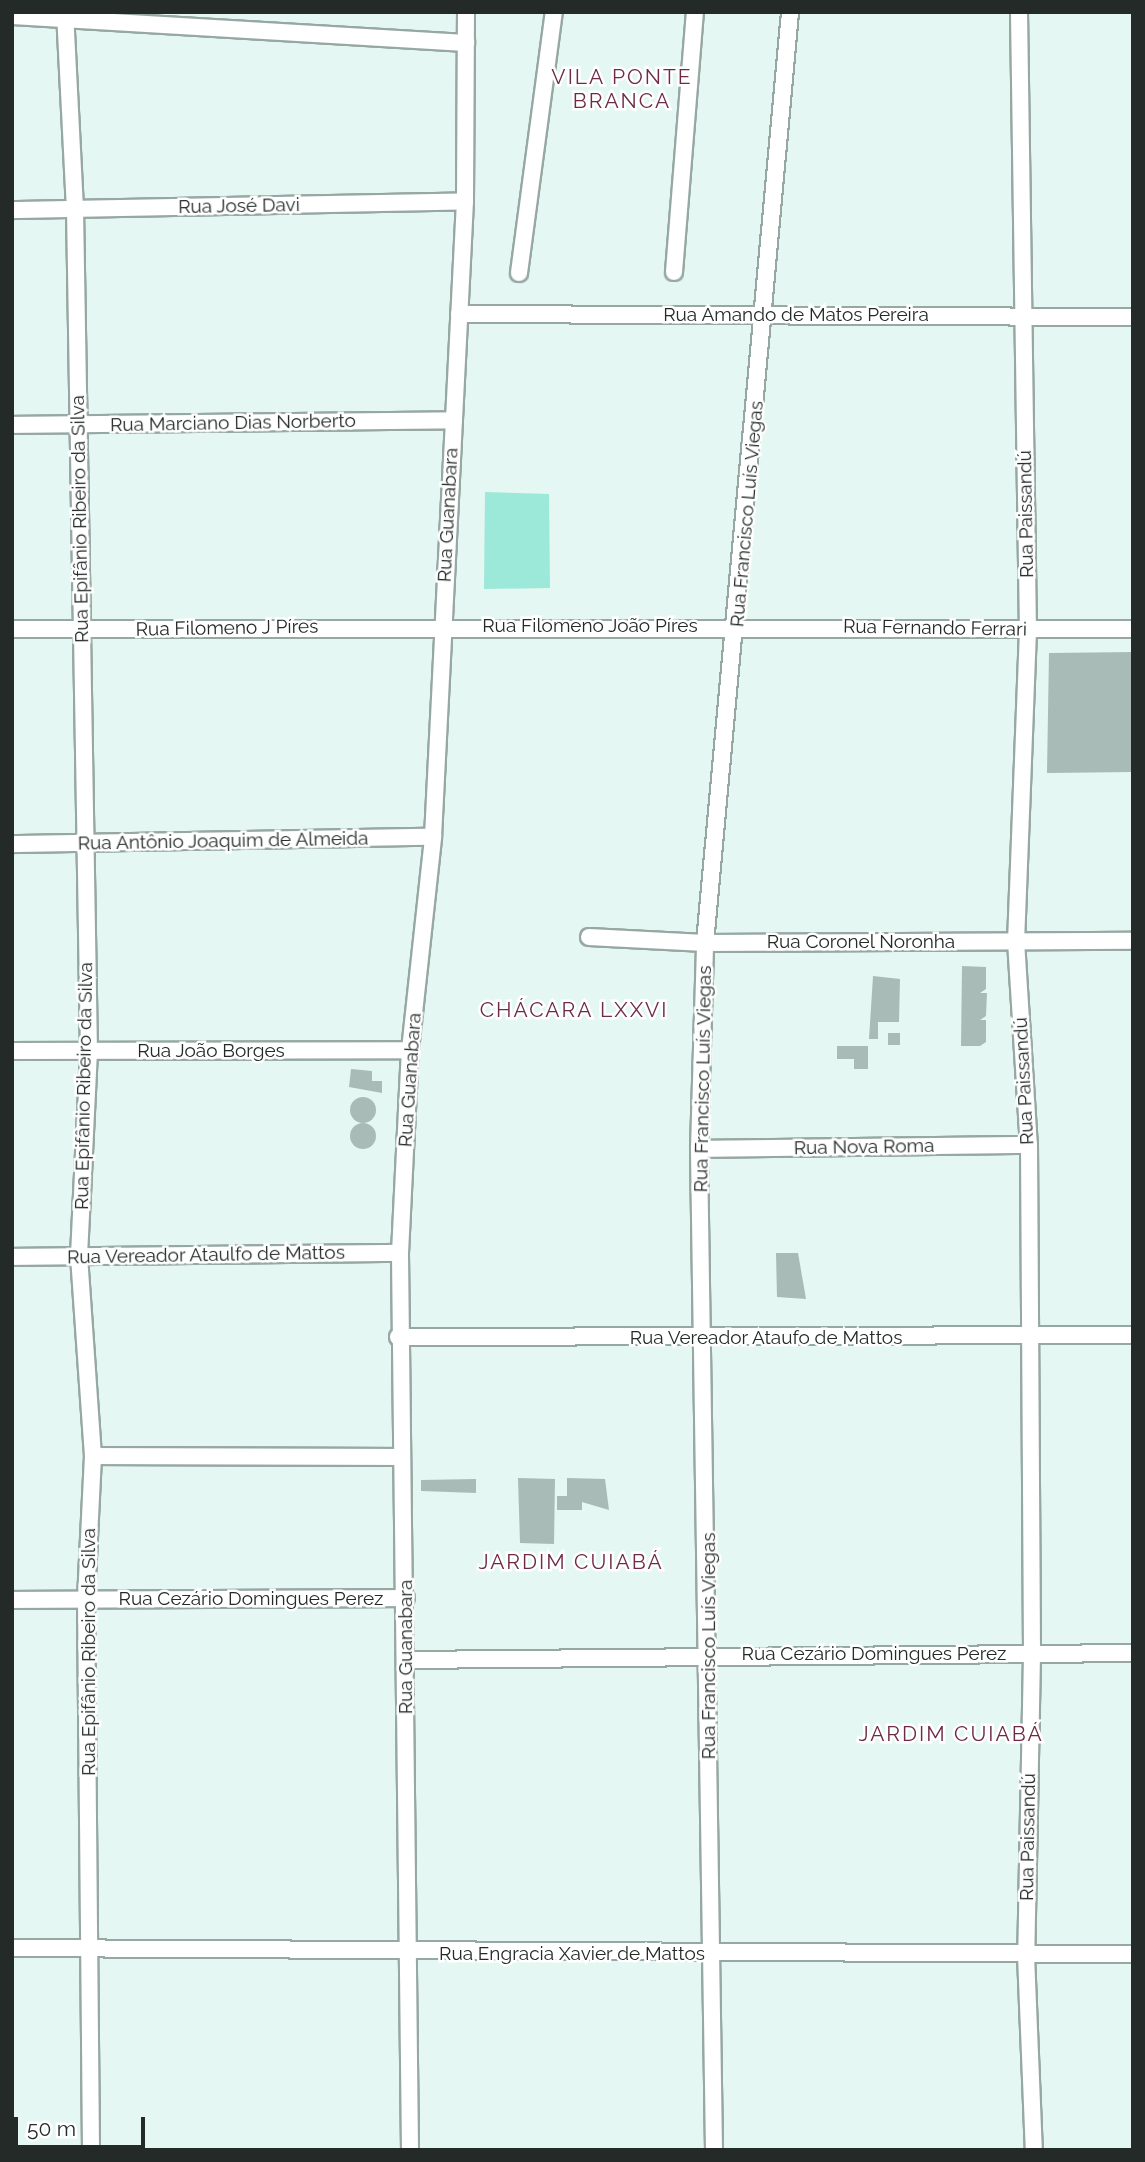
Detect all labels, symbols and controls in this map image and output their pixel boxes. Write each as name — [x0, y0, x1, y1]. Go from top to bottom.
district label: VILA PONTE BRANCA — [552, 64, 692, 114]
street label: Rua José Davi — [178, 194, 300, 218]
street label: Rua Amando de Matos Pereira — [663, 304, 929, 326]
street label: Rua Epifânio Ribeiro da Silva — [66, 395, 94, 643]
street label: Rua Francisco Luís Viegas — [726, 400, 768, 628]
street label: Rua Marciano Dias Norberto — [110, 409, 356, 437]
street label: Rua Guanabara — [433, 447, 463, 583]
street label: Rua Paissandú — [1013, 450, 1039, 578]
street label: Rua Filomeno J Píres — [135, 615, 319, 641]
street label: Rua Filomeno João Píres — [482, 615, 698, 637]
street label: Rua Fernando Ferrari — [843, 615, 1027, 641]
street label: Rua Antônio Joaquim de Almeida — [77, 827, 369, 855]
street label: Rua Coronel Noronha — [767, 931, 955, 953]
street label: Rua Epifânio Ribeiro da Silva — [70, 962, 98, 1210]
street label: Rua Francisco Luís Viegas — [690, 965, 716, 1193]
district label: CHÁCARA LXXVI — [481, 997, 667, 1023]
street label: Rua Guanabara — [394, 1012, 426, 1148]
street label: Rua Paissandú — [1009, 1017, 1039, 1145]
street label: Rua João Borges — [137, 1040, 285, 1062]
street label: Rua Nova Roma — [794, 1134, 934, 1160]
street label: Rua Vereador Ataulfo de Mattos — [66, 1241, 346, 1269]
street label: Rua Vereador Ataufo de Mattos — [629, 1327, 903, 1349]
street label: Rua Epifânio Ribeiro da Silva — [78, 1528, 100, 1776]
street label: Rua Francisco Luís Viegas — [698, 1532, 720, 1760]
district label: JARDIM CUIABÁ — [480, 1549, 662, 1575]
street label: Rua Guanabara — [395, 1580, 417, 1714]
street label: Rua Cezário Domingues Perez — [119, 1588, 383, 1610]
street label: Rua Cezário Domingues Perez — [742, 1643, 1006, 1665]
district label: JARDIM CUIABÁ — [860, 1721, 1042, 1747]
street label: Rua Paissandú — [1015, 1773, 1041, 1901]
street label: Rua Engracia Xavier de Mattos — [439, 1943, 705, 1965]
scale bar — [18, 2102, 149, 2146]
text: 50 m — [27, 2116, 76, 2141]

